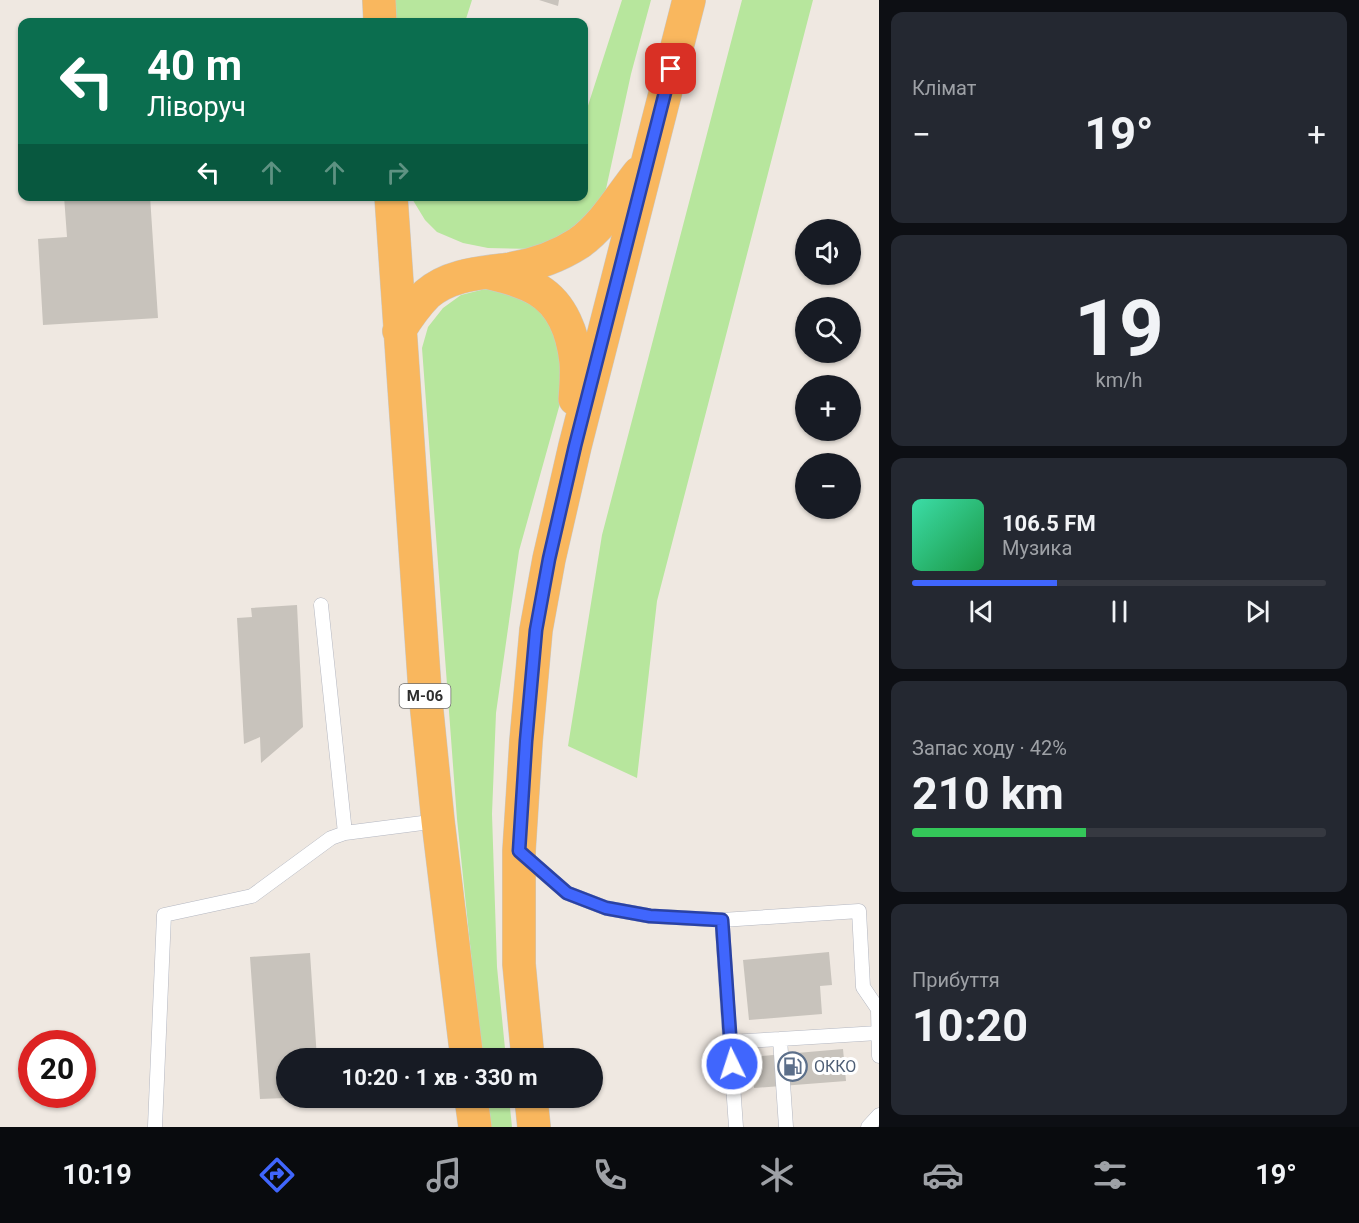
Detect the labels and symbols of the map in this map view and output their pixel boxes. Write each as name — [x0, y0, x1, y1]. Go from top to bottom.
pin — [645, 43, 696, 94]
road number: М-06 — [400, 684, 450, 708]
speed limit sign: 20 — [18, 1030, 96, 1108]
position arrow — [700, 1032, 764, 1096]
fuel station icon: ОККО — [777, 1050, 809, 1082]
place label: ОККО — [814, 1057, 856, 1076]

